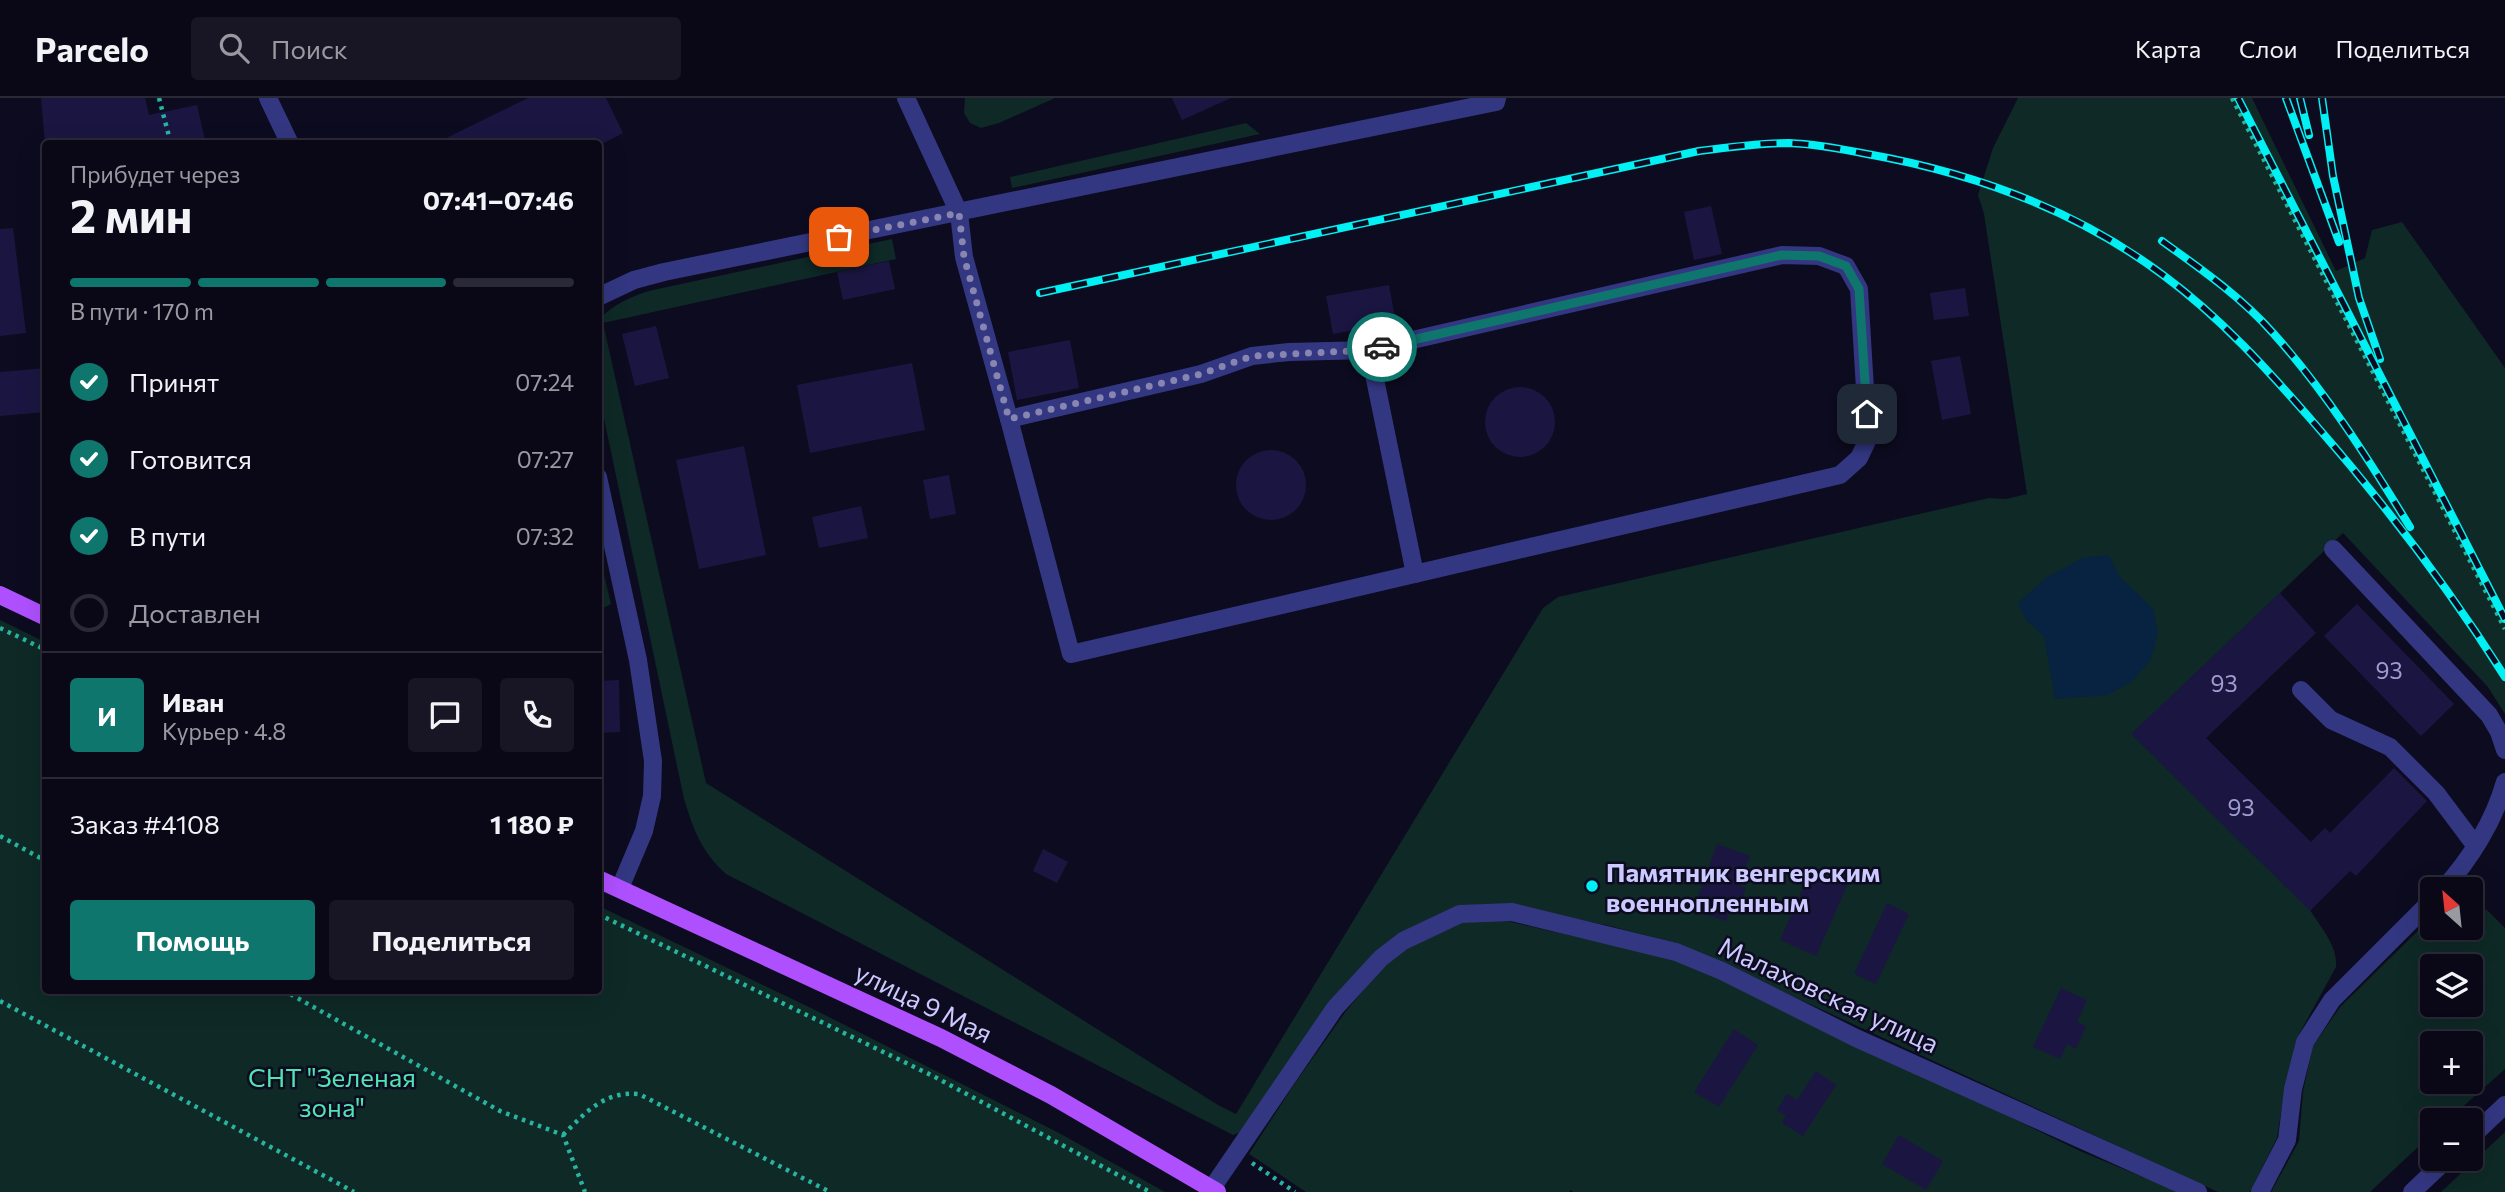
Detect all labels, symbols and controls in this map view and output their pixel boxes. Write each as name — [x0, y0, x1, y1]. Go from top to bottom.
search box — [191, 17, 681, 80]
text: Parcelo — [35, 28, 149, 69]
icon: search — [215, 29, 253, 67]
text: Поиск — [271, 33, 348, 64]
text: Карта — [2135, 34, 2201, 63]
text: Слои — [2239, 34, 2297, 63]
text: Поделиться — [2335, 34, 2470, 63]
text: Прибудет через — [70, 160, 240, 188]
text: 07:41–07:46 — [423, 184, 574, 215]
text: 2 мин — [70, 186, 192, 242]
pin — [809, 207, 869, 267]
icon: bag — [820, 218, 858, 256]
text: В пути · 170 m — [70, 297, 214, 325]
courier — [1347, 312, 1417, 382]
icon: car — [1363, 328, 1401, 366]
icon: check — [70, 363, 108, 401]
text: Принят — [129, 366, 219, 397]
text: 07:24 — [515, 368, 574, 396]
pin — [1837, 384, 1897, 444]
icon: home — [1848, 395, 1886, 433]
icon: check — [70, 440, 108, 478]
text: Готовится — [129, 443, 252, 474]
text: 07:27 — [517, 445, 574, 473]
icon: check — [70, 517, 108, 555]
text: В пути — [129, 520, 206, 551]
text: 07:32 — [516, 522, 574, 550]
text: Доставлен — [129, 597, 261, 628]
house number: 93 — [2375, 656, 2403, 684]
house number: 93 — [2210, 669, 2238, 697]
button: chat — [408, 678, 482, 752]
button: phone — [500, 678, 574, 752]
text: Иван — [162, 686, 224, 717]
text: И — [97, 700, 117, 731]
text: Курьер · 4.8 — [162, 717, 286, 745]
house number: 93 — [2227, 793, 2255, 821]
text: Заказ #4108 — [70, 808, 220, 839]
text: 1 180 ₽ — [490, 808, 574, 839]
place label: Памятник венгерским военнопленным — [1606, 856, 1880, 917]
north arrow — [2420, 877, 2483, 940]
map controls — [2420, 877, 2483, 1171]
marker: Памятник венгерским военнопленным — [1584, 878, 1600, 894]
button: Помощь — [70, 900, 315, 980]
button: Поделиться — [329, 900, 574, 980]
street label: Малаховская улица — [1714, 929, 1944, 1059]
button: layers — [2420, 954, 2483, 1017]
street label: улица 9 Мая — [850, 955, 998, 1049]
button: + — [2420, 1031, 2483, 1094]
park label: СНТ "Зеленая зона" — [248, 1061, 416, 1122]
button: − — [2420, 1108, 2483, 1171]

